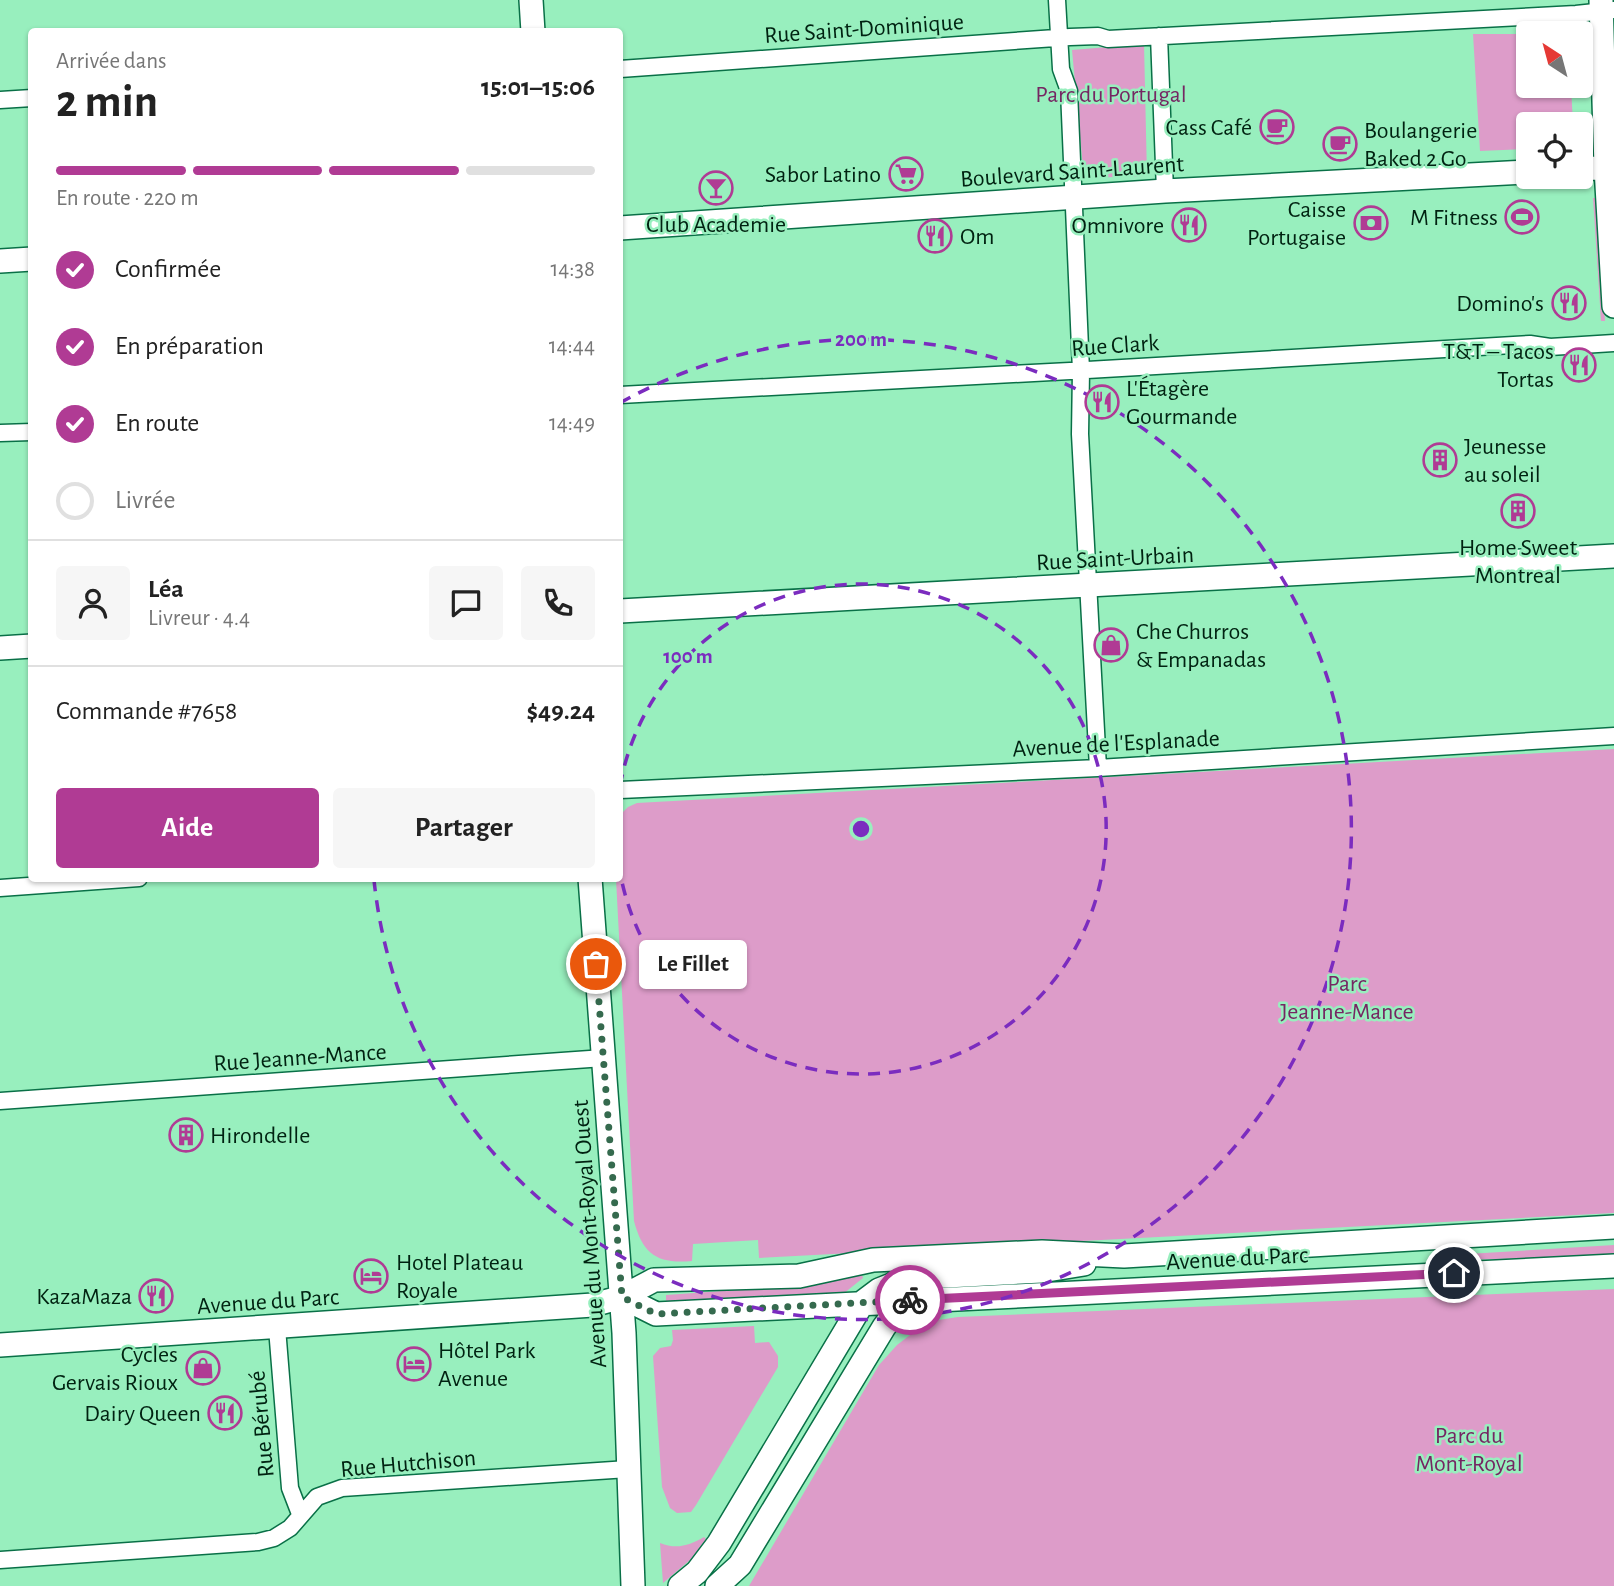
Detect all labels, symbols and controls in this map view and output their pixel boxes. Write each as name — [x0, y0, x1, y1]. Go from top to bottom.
street label: Rue Saint-Dominique — [763, 10, 965, 48]
north arrow — [1516, 21, 1592, 98]
map controls — [1516, 21, 1593, 189]
text: Arrivée dans — [56, 50, 167, 73]
text: 15:01–15:06 — [481, 74, 595, 100]
text: 2 min — [56, 79, 158, 125]
park label: Parc du Portugal — [1035, 83, 1187, 107]
cafe icon: Cass Café — [1258, 108, 1296, 146]
button: locate — [1516, 112, 1593, 189]
place label: Cass Café — [1165, 116, 1252, 140]
place label: Boulangerie Baked 2 Go — [1364, 119, 1477, 171]
cafe icon: Boulangerie Baked 2 Go — [1321, 125, 1359, 163]
street label: Boulevard Saint-Laurent — [959, 152, 1185, 192]
supermarket icon: Sabor Latino — [887, 155, 925, 193]
place label: Sabor Latino — [765, 163, 881, 187]
bar icon: Club Academie — [697, 169, 735, 207]
text: En route · 220 m — [56, 187, 199, 210]
place label: Caisse Portugaise — [1247, 198, 1346, 250]
sports icon: M Fitness — [1503, 198, 1541, 236]
bank icon: Caisse Portugaise — [1352, 204, 1390, 242]
restaurant icon: Omnivore — [1170, 206, 1208, 244]
place label: M Fitness — [1410, 206, 1498, 230]
place label: Club Academie — [646, 213, 786, 237]
place label: Omnivore — [1071, 214, 1164, 238]
restaurant icon: Om — [916, 217, 954, 255]
place label: Om — [960, 225, 994, 249]
icon: check — [56, 251, 94, 289]
text: Confirmée — [115, 256, 221, 282]
text: 14:38 — [550, 258, 595, 281]
restaurant icon: Domino's — [1550, 284, 1588, 322]
place label: Domino's — [1456, 292, 1544, 316]
icon: check — [56, 328, 94, 366]
text: 200 m — [835, 329, 887, 350]
street label: Rue Clark — [1070, 331, 1160, 361]
text: En préparation — [115, 333, 264, 359]
text: 14:44 — [549, 335, 595, 358]
place label: T&T – Tacos Tortas — [1443, 340, 1554, 392]
restaurant icon: T&T – Tacos Tortas — [1560, 346, 1598, 384]
place label: L'Étagère Gourmande — [1126, 375, 1237, 429]
restaurant icon: L'Étagère Gourmande — [1083, 383, 1121, 421]
icon: check — [56, 405, 94, 443]
text: En route — [115, 410, 199, 436]
text: 14:49 — [549, 412, 595, 435]
place label: Jeunesse au soleil — [1464, 435, 1546, 487]
building icon: Jeunesse au soleil — [1421, 441, 1459, 479]
text: Livrée — [115, 487, 175, 513]
building icon: Home Sweet Montreal — [1499, 492, 1537, 530]
place label: Home Sweet Montreal — [1459, 536, 1577, 588]
street label: Rue Saint-Urbain — [1035, 543, 1195, 575]
button: person — [56, 566, 130, 640]
button: chat — [429, 566, 503, 640]
button: phone — [521, 566, 595, 640]
text: Léa — [148, 576, 184, 602]
text: Livreur · 4.4 — [148, 607, 250, 630]
place label: Che Churros & Empanadas — [1136, 620, 1266, 672]
shop icon: Che Churros & Empanadas — [1092, 626, 1130, 664]
text: 100 m — [663, 646, 713, 667]
text: Commande #7658 — [56, 698, 237, 724]
text: $49.24 — [526, 698, 595, 724]
street label: Avenue de l'Esplanade — [1012, 727, 1220, 761]
button: Aide — [56, 788, 319, 868]
button: Partager — [333, 788, 595, 868]
centre of rings — [849, 817, 873, 841]
pin — [566, 934, 626, 994]
callout: Le Fillet — [638, 940, 746, 988]
icon: bag — [577, 945, 615, 983]
text: Le Fillet — [657, 953, 729, 976]
park label: Parc Jeanne-Mance — [1280, 972, 1414, 1024]
street label: Rue Jeanne-Mance — [213, 1040, 387, 1076]
street label: Avenue du Mont-Royal Ouest — [569, 1099, 611, 1369]
building icon: Hirondelle — [167, 1116, 205, 1154]
place label: Hirondelle — [210, 1124, 310, 1148]
street label: Avenue du Parc — [1165, 1243, 1309, 1275]
pin — [1424, 1243, 1484, 1303]
place label: Hotel Plateau Royale — [396, 1251, 523, 1303]
icon: home — [1435, 1254, 1473, 1292]
hotel icon: Hotel Plateau Royale — [352, 1257, 390, 1295]
courier — [875, 1265, 945, 1335]
restaurant icon: KazaMaza — [137, 1277, 175, 1315]
icon: bike — [891, 1281, 929, 1319]
place label: KazaMaza — [36, 1285, 132, 1309]
street label: Avenue du Parc — [196, 1285, 340, 1319]
place label: Hôtel Park Avenue — [438, 1339, 535, 1391]
place label: Cycles Gervais Rioux — [52, 1343, 179, 1395]
hotel icon: Hôtel Park Avenue — [395, 1345, 433, 1383]
shop icon: Cycles Gervais Rioux — [184, 1349, 222, 1387]
street label: Rue Bérubé — [245, 1369, 279, 1478]
restaurant icon: Dairy Queen — [206, 1394, 244, 1432]
place label: Dairy Queen — [84, 1402, 201, 1426]
park label: Parc du Mont-Royal — [1415, 1424, 1523, 1476]
street label: Rue Hutchison — [339, 1446, 477, 1482]

